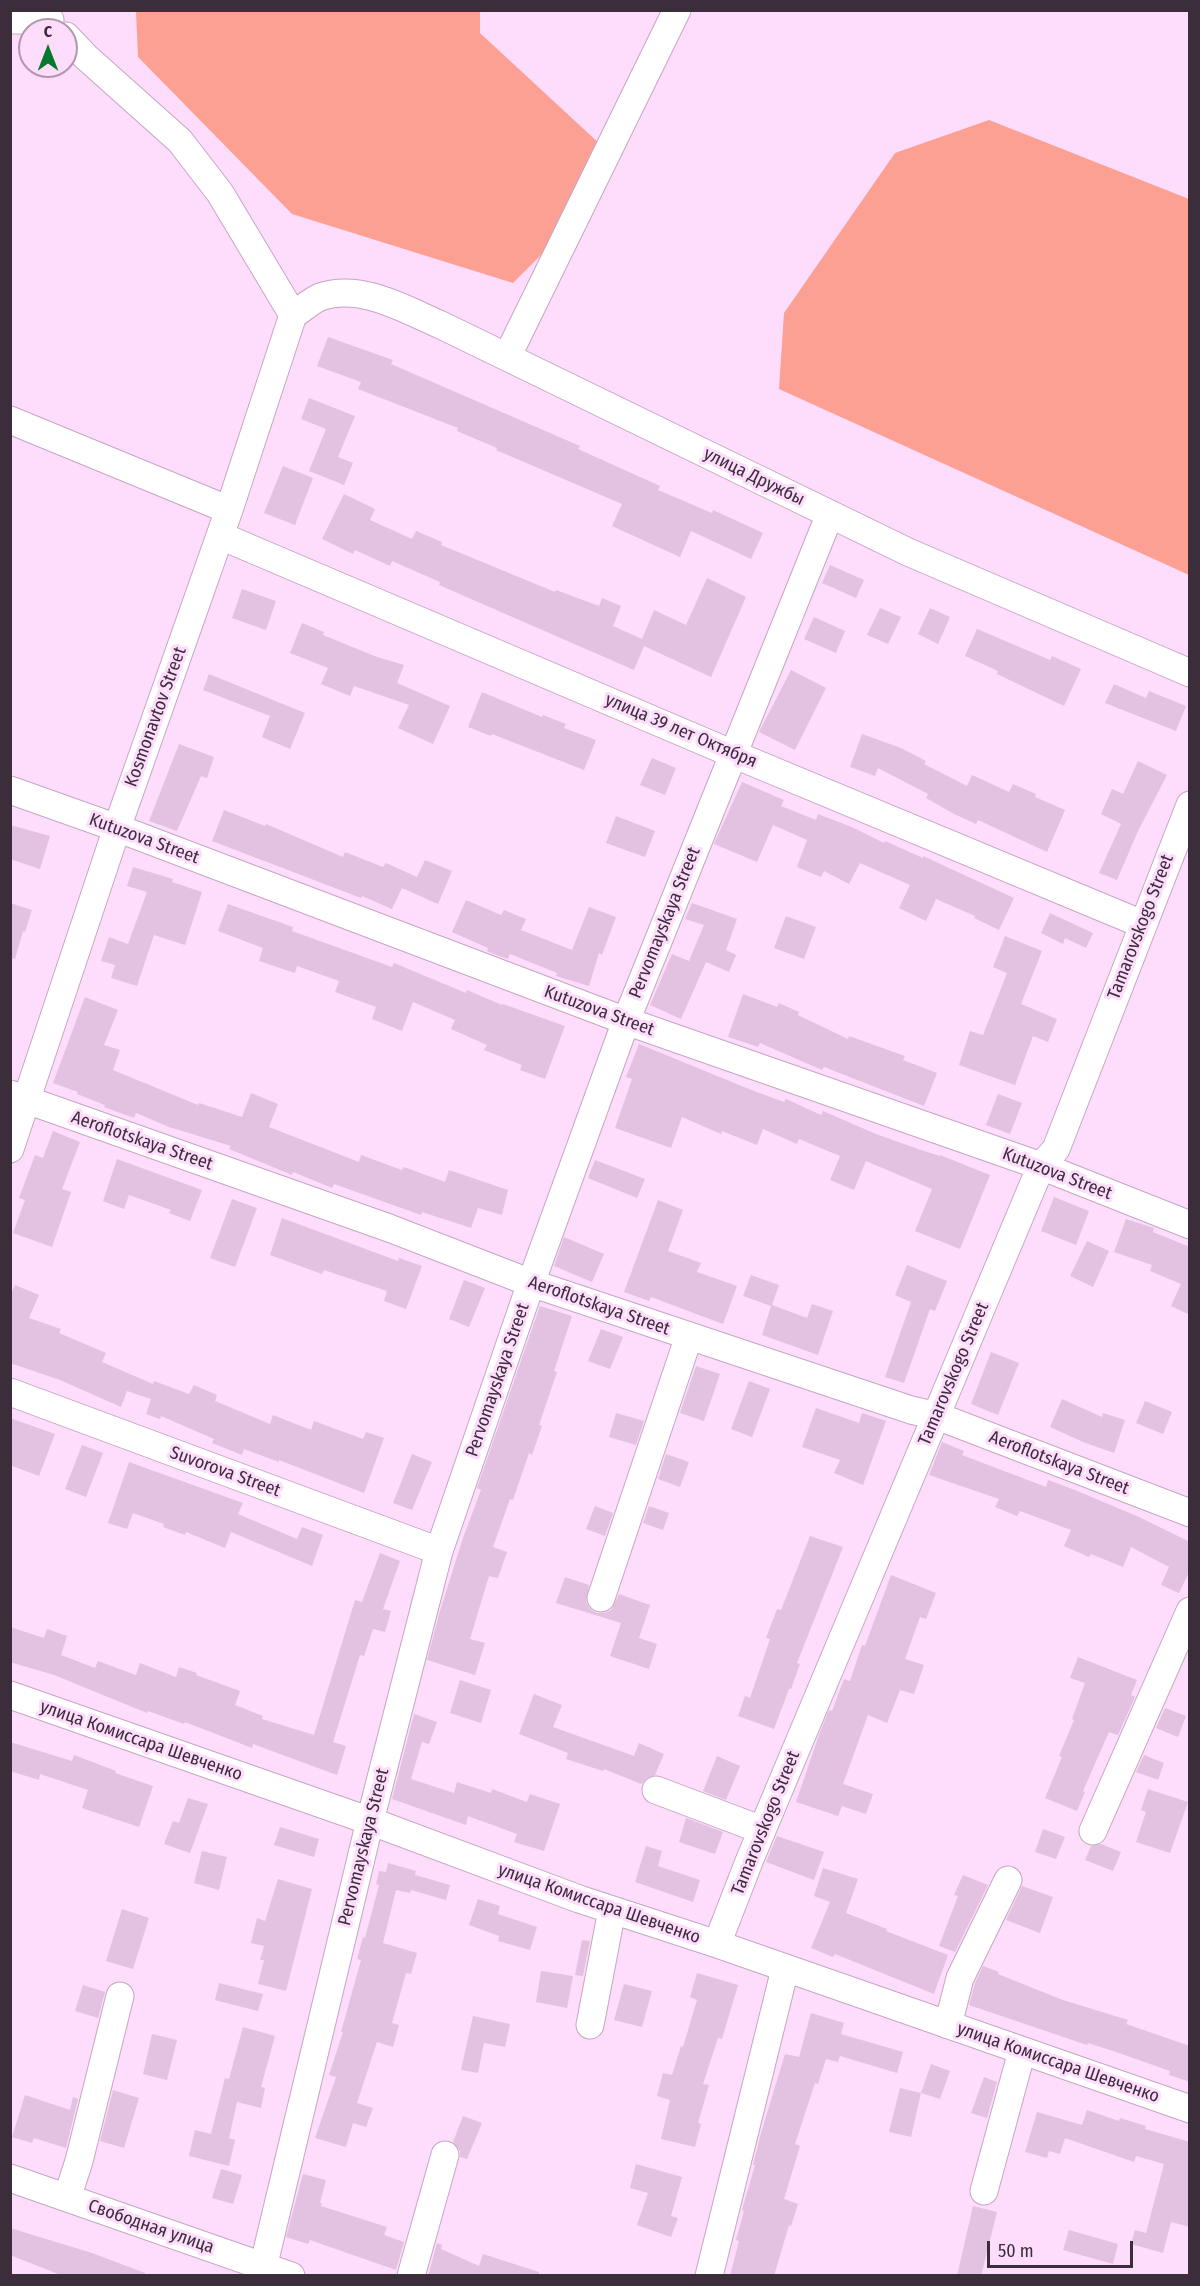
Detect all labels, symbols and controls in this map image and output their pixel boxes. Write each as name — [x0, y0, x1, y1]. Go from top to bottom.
north arrow — [18, 18, 78, 78]
text: С — [44, 22, 52, 41]
street label: улица Дружбы — [700, 443, 808, 511]
street label: Kosmonavtov Street — [121, 644, 191, 790]
street label: улица 39 лет Октября — [602, 689, 760, 773]
street label: Kutuzova Street — [86, 809, 202, 869]
street label: Pervomayskaya Street — [625, 844, 705, 1002]
street label: Tamarovskogo Street — [1103, 851, 1179, 1003]
street label: Kutuzova Street — [541, 981, 657, 1041]
street label: Aeroflotskaya Street — [68, 1107, 216, 1175]
street label: Kutuzova Street — [999, 1143, 1115, 1205]
street label: Aeroflotskaya Street — [525, 1272, 673, 1340]
street label: Tamarovskogo Street — [914, 1299, 994, 1449]
street label: Pervomayskaya Street — [462, 1300, 534, 1460]
street label: Aeroflotskaya Street — [986, 1426, 1132, 1500]
street label: Suvorova Street — [167, 1442, 283, 1502]
street label: улица Комиссара Шевченко — [37, 1696, 245, 1786]
street label: Tamarovskogo Street — [727, 1748, 805, 1898]
street label: Pervomayskaya Street — [334, 1766, 394, 1928]
street label: улица Комиссара Шевченко — [495, 1859, 703, 1949]
street label: улица Комиссара Шевченко — [954, 2018, 1162, 2108]
street label: Свободная улица — [85, 2195, 217, 2259]
scale bar — [990, 2229, 1136, 2267]
text: 50 m — [998, 2240, 1034, 2262]

